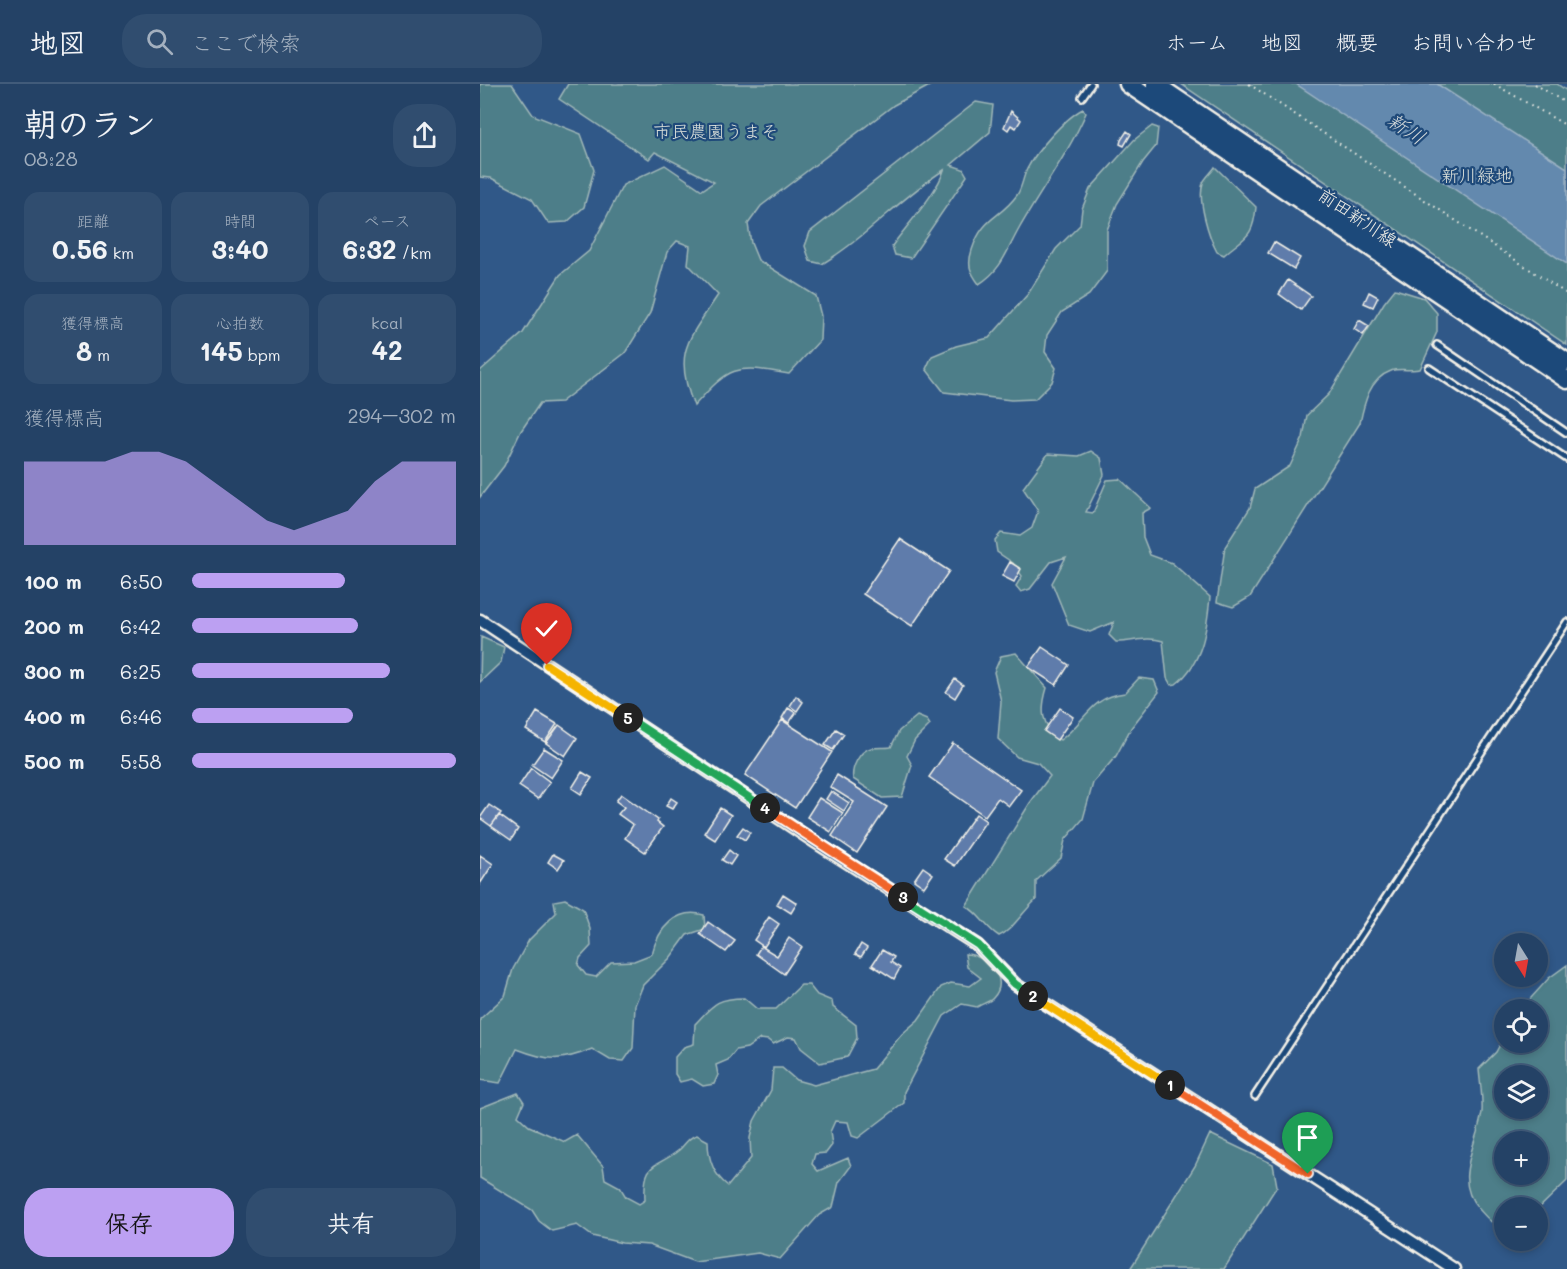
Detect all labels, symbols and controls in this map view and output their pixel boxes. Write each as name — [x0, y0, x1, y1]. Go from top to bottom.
search box — [122, 14, 542, 68]
text: 地図 — [30, 24, 86, 60]
icon: search — [143, 25, 176, 58]
text: ここで検索 — [191, 28, 301, 57]
text: ホーム — [1166, 28, 1228, 55]
text: 地図 — [1261, 28, 1303, 55]
text: 概要 — [1336, 28, 1378, 55]
text: お問い合わせ — [1411, 28, 1537, 55]
text: 朝のラン — [24, 101, 156, 144]
button: share — [393, 104, 456, 167]
water label: 新川 — [1383, 106, 1431, 150]
park label: 市民農園うまそ — [653, 119, 779, 143]
text: 08:28 — [24, 145, 78, 171]
park label: 新川緑地 — [1441, 163, 1513, 187]
street label: 前田新川線 — [1314, 182, 1402, 252]
text: 距離 — [77, 210, 109, 231]
text: 時間 — [224, 210, 256, 231]
text: ペース — [363, 210, 411, 231]
text: 0.56 — [52, 232, 108, 266]
text: 3:40 — [211, 232, 269, 266]
text: 6:32 — [343, 232, 397, 266]
text: km — [108, 242, 134, 263]
text: /km — [397, 242, 431, 263]
text: 獲得標高 — [61, 312, 125, 333]
text: 心拍数 — [216, 312, 264, 333]
text: kcal — [371, 312, 403, 333]
text: 42 — [371, 333, 403, 367]
text: 8 — [76, 334, 92, 368]
text: 145 — [199, 334, 243, 368]
text: m — [92, 344, 110, 365]
text: bpm — [243, 344, 281, 365]
text: 294–302 m — [347, 402, 456, 428]
text: 獲得標高 — [24, 404, 104, 430]
text: 100 m — [24, 568, 82, 594]
text: 6:50 — [120, 568, 162, 594]
pin — [521, 603, 572, 665]
icon: check — [530, 612, 563, 645]
text: 200 m — [24, 613, 84, 639]
text: 6:42 — [120, 613, 161, 639]
text: 300 m — [24, 658, 85, 684]
text: 6:25 — [120, 658, 161, 684]
text: 400 m — [24, 703, 85, 729]
text: 6:46 — [120, 703, 162, 729]
pin: 5 — [613, 703, 643, 733]
text: 5 — [623, 707, 633, 728]
text: 500 m — [24, 748, 84, 774]
text: 5:58 — [120, 748, 162, 774]
pin: 4 — [750, 793, 780, 823]
text: 4 — [760, 797, 770, 818]
pin: 3 — [888, 882, 918, 912]
text: 3 — [898, 886, 908, 907]
north arrow — [1494, 933, 1548, 987]
map controls — [1494, 933, 1548, 1251]
pin: 2 — [1018, 981, 1048, 1011]
text: 2 — [1029, 985, 1037, 1006]
button: locate — [1494, 999, 1548, 1053]
button: layers — [1494, 1065, 1548, 1119]
pin: 1 — [1155, 1070, 1185, 1100]
text: 1 — [1166, 1074, 1174, 1095]
pin — [1282, 1112, 1333, 1174]
icon: arrive — [1291, 1121, 1324, 1154]
button: + — [1494, 1131, 1548, 1185]
button: 保存 — [24, 1188, 234, 1257]
button: 共有 — [246, 1188, 456, 1257]
button: − — [1494, 1197, 1548, 1251]

